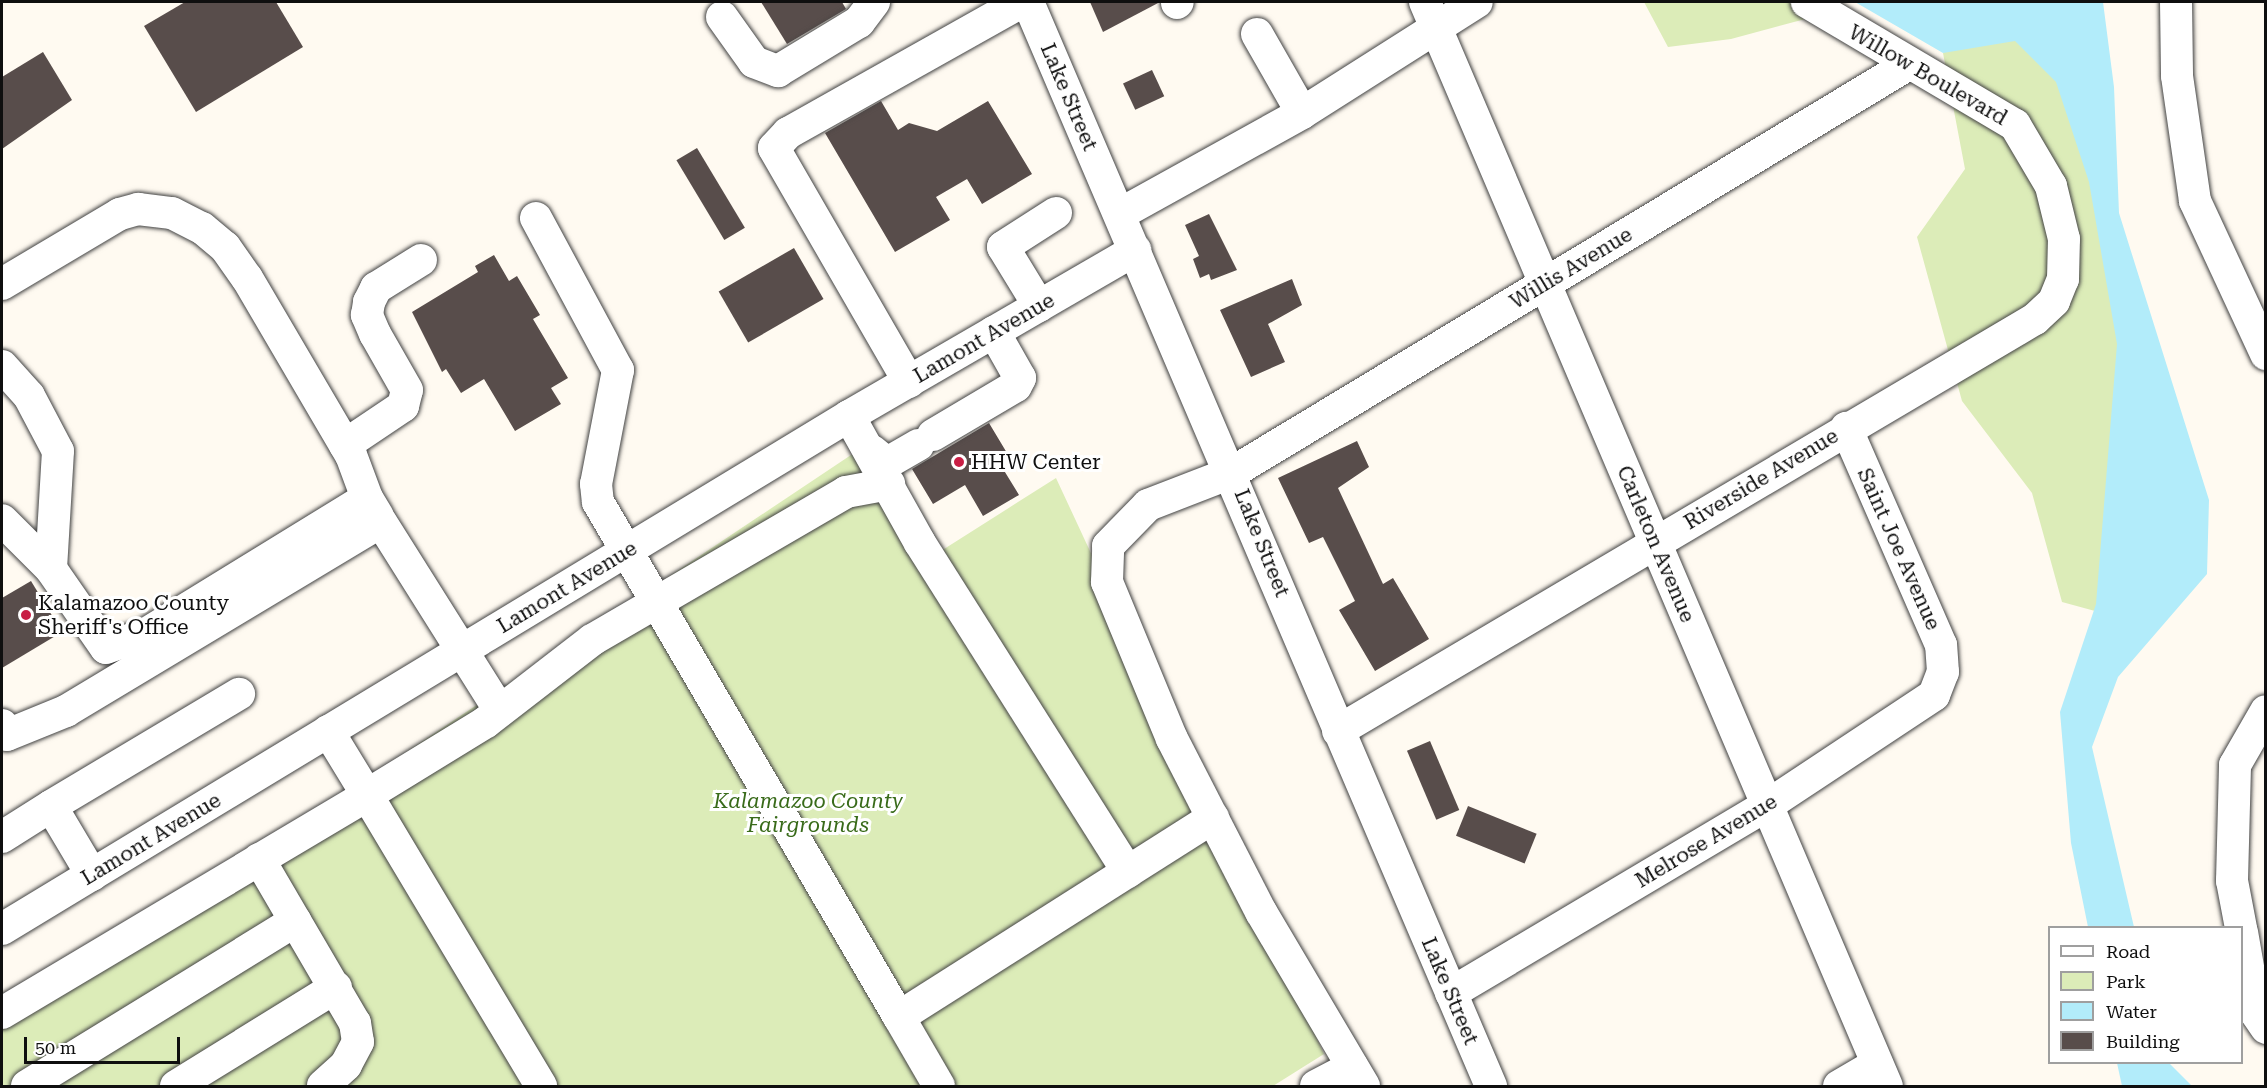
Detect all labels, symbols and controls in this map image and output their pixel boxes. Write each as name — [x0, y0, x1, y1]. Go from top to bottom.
street label: Willow Boulevard — [1844, 19, 2012, 131]
street label: Lake Street — [1035, 39, 1103, 155]
street label: Willis Avenue — [1505, 222, 1637, 314]
street label: Lamont Avenue — [909, 287, 1059, 389]
street label: Riverside Avenue — [1679, 423, 1843, 535]
place label: HHW Center — [971, 449, 1101, 475]
marker: HHW Center — [952, 455, 966, 469]
street label: Carleton Avenue — [1612, 462, 1700, 626]
street label: Saint Joe Avenue — [1852, 464, 1946, 634]
street label: Lake Street — [1229, 485, 1295, 601]
street label: Lamont Avenue — [493, 535, 641, 639]
place label: Kalamazoo County Sheriff's Office — [38, 590, 229, 640]
marker: Kalamazoo County Sheriff's Office — [19, 608, 33, 622]
street label: Lamont Avenue — [77, 787, 225, 891]
park label: Kalamazoo County Fairgrounds — [713, 788, 903, 838]
street label: Melrose Avenue — [1631, 789, 1781, 893]
legend — [2048, 926, 2243, 1064]
street label: Lake Street — [1416, 933, 1484, 1049]
text: Road — [2106, 941, 2150, 962]
text: Park — [2106, 971, 2146, 992]
text: Water — [2106, 1001, 2157, 1022]
scale bar — [27, 1025, 183, 1063]
text: Building — [2106, 1031, 2180, 1052]
text: 50 m — [35, 1037, 76, 1058]

